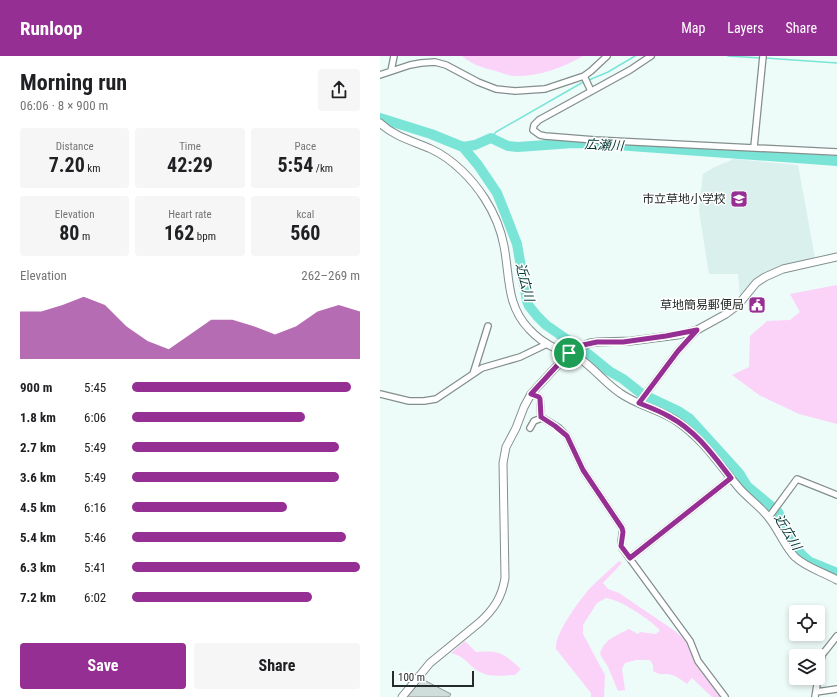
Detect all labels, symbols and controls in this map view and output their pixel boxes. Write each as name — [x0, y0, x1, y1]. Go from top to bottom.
text: Runloop — [20, 17, 82, 40]
text: Map — [681, 20, 705, 36]
text: Layers — [727, 20, 764, 36]
text: Share — [786, 20, 817, 36]
button: share — [318, 69, 360, 111]
text: Morning run — [20, 70, 127, 95]
text: 06:06 · 8 × 900 m — [20, 98, 108, 113]
water label: 広瀬川 — [584, 136, 626, 154]
text: Distance — [56, 140, 94, 153]
text: Time — [179, 140, 201, 153]
text: Pace — [295, 140, 316, 153]
text: 7.20 — [49, 153, 85, 177]
text: 42:29 — [167, 153, 213, 177]
text: 5:54 — [278, 153, 313, 177]
text: km — [85, 162, 101, 175]
text: /km — [313, 162, 333, 175]
school or university icon: 市立草地小学校 — [729, 189, 749, 209]
place label: 市立草地小学校 — [642, 192, 726, 206]
text: Elevation — [55, 208, 94, 221]
text: Heart rate — [168, 208, 212, 221]
text: kcal — [296, 208, 314, 221]
text: 80 — [59, 221, 79, 245]
text: 162 — [164, 221, 194, 245]
text: 560 — [290, 221, 320, 245]
text: m — [79, 230, 90, 243]
text: bpm — [194, 230, 216, 243]
water label: 近広川 — [513, 261, 537, 305]
text: Elevation — [20, 268, 67, 283]
text: 262–269 m — [301, 268, 360, 283]
public building icon: 草地簡易郵便局 — [747, 295, 767, 315]
place label: 草地簡易郵便局 — [660, 298, 744, 312]
pin — [552, 336, 586, 370]
icon: arrive — [558, 342, 580, 364]
text: 900 m — [20, 380, 52, 395]
text: 5:45 — [84, 380, 106, 395]
text: 1.8 km — [20, 410, 56, 425]
text: 6:06 — [84, 410, 106, 425]
text: 2.7 km — [20, 440, 56, 455]
text: 5:49 — [84, 440, 106, 455]
text: 3.6 km — [20, 470, 56, 485]
text: 5:49 — [84, 470, 106, 485]
text: 4.5 km — [20, 500, 56, 515]
text: 6:16 — [84, 500, 106, 515]
water label: 近広川 — [772, 511, 805, 554]
text: 5.4 km — [20, 530, 56, 545]
text: 5:46 — [84, 530, 106, 545]
text: 6.3 km — [20, 560, 56, 575]
text: 5:41 — [84, 560, 106, 575]
text: 7.2 km — [20, 590, 56, 605]
text: 6:02 — [84, 590, 106, 605]
map controls — [789, 605, 825, 685]
button: locate — [789, 605, 825, 641]
button: Save — [20, 643, 186, 689]
button: Share — [194, 643, 360, 689]
button: layers — [789, 649, 825, 685]
scale bar — [392, 669, 474, 688]
text: 100 m — [398, 671, 425, 684]

